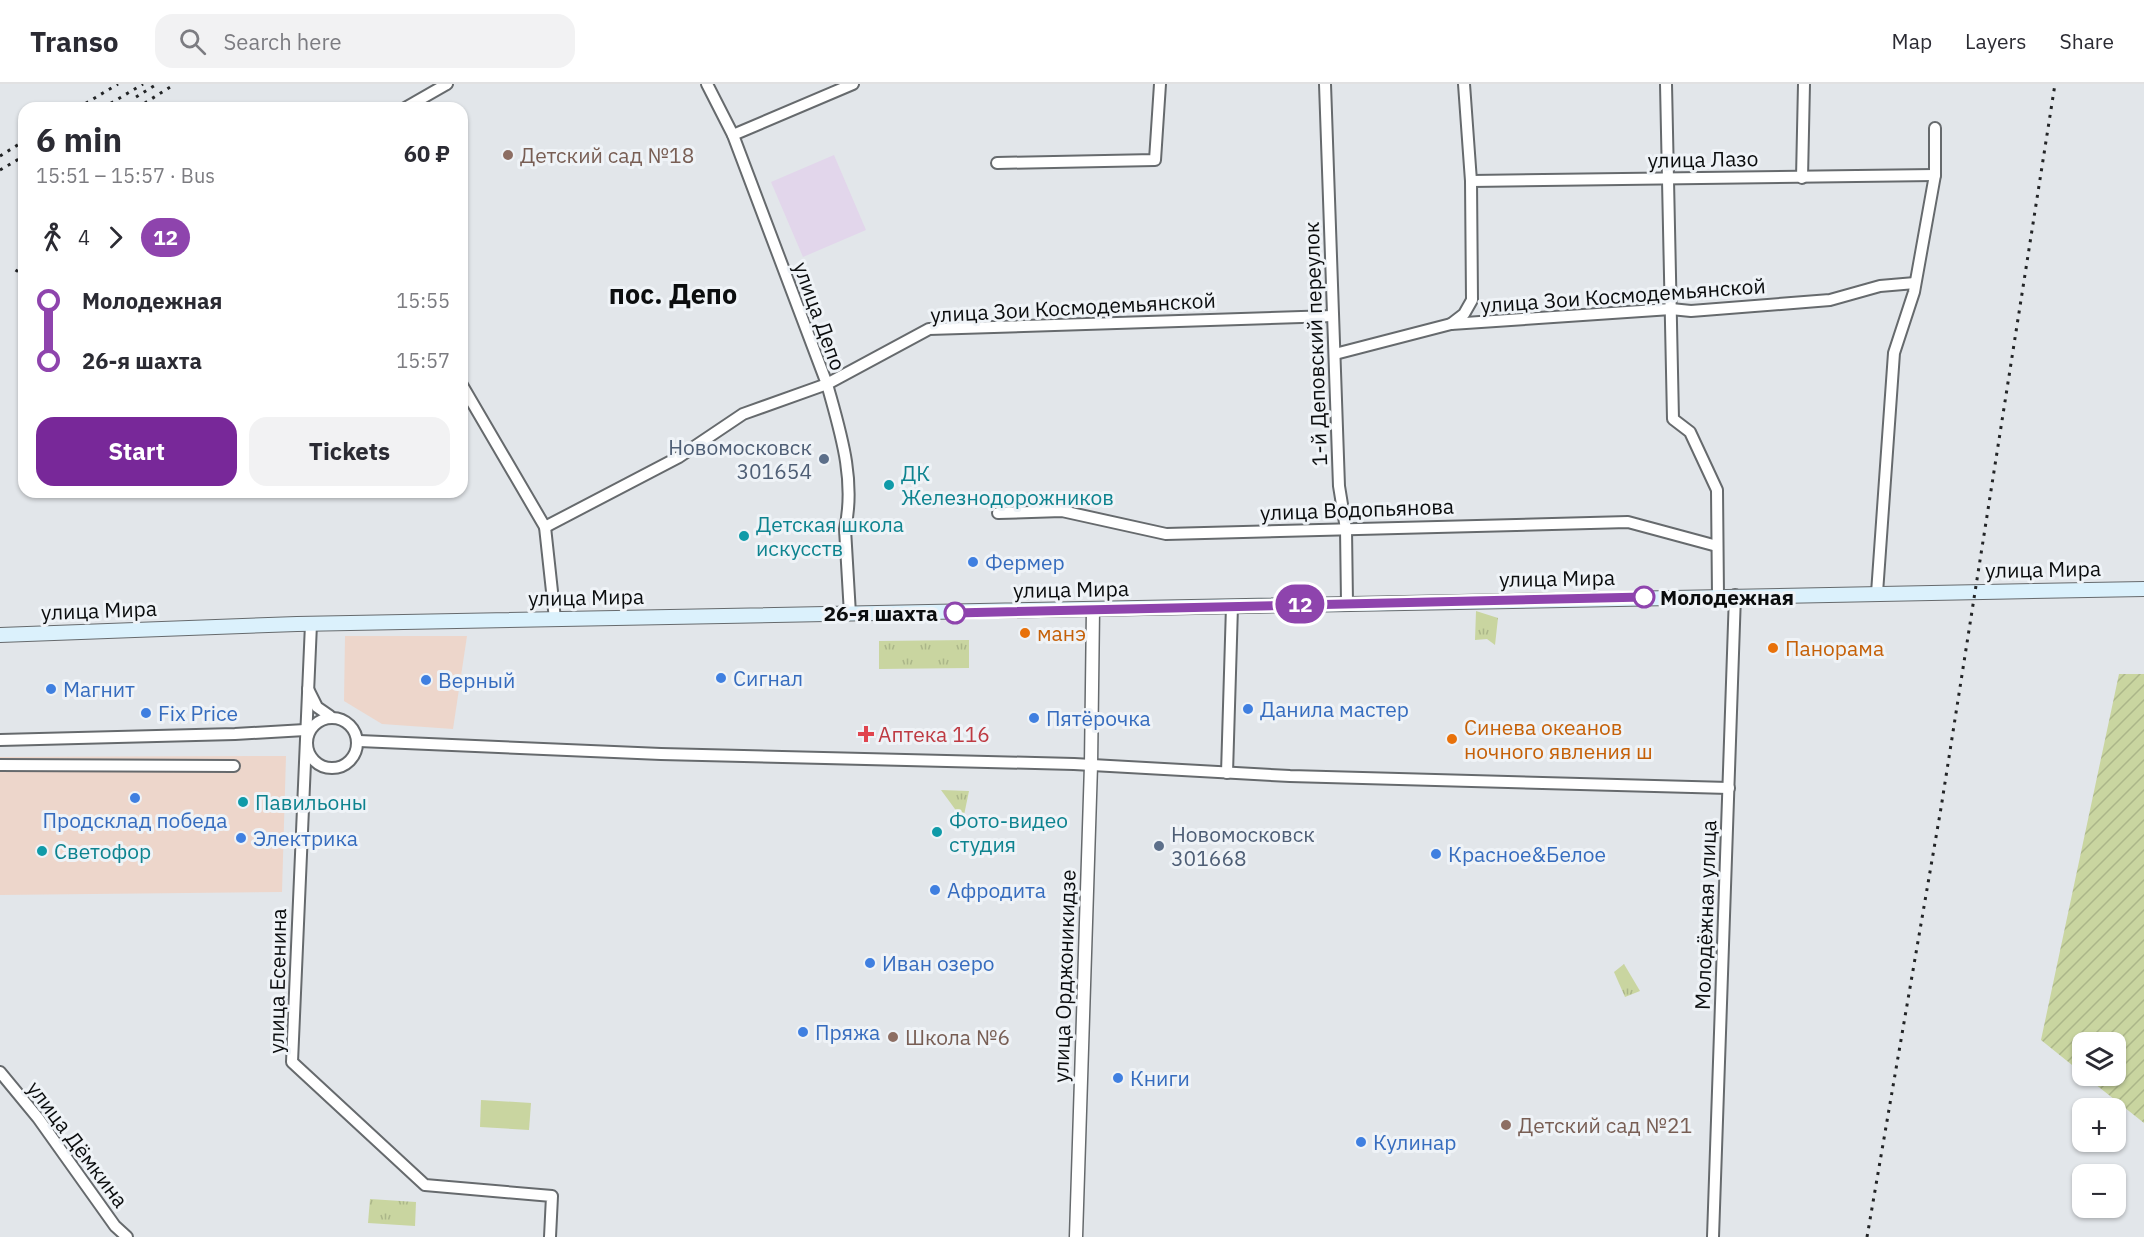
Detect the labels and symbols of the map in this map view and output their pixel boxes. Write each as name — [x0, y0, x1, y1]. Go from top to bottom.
place label: Детский сад №18 — [520, 141, 694, 169]
street label: улица Лазо — [1647, 144, 1759, 174]
marker: Детский сад №18 — [501, 148, 515, 162]
street label: 1-й Деповский переулок — [1297, 221, 1333, 467]
street label: улица Депо — [787, 258, 853, 374]
street label: улица Зои Космодемьянской — [1479, 271, 1767, 319]
district label: пос. Депо — [609, 276, 737, 311]
street label: улица Зои Космодемьянской — [930, 286, 1216, 328]
place label: Новомосковск 301654 — [668, 433, 812, 485]
marker: Новомосковск 301654 — [817, 452, 831, 466]
place label: ДК Железнодорожников — [901, 459, 1114, 511]
marker: ДК Железнодорожников — [882, 478, 896, 492]
street label: улица Водопьянова — [1260, 492, 1454, 526]
place label: Детская школа искусств — [756, 510, 904, 562]
marker: Детская школа искусств — [737, 529, 751, 543]
place label: Фермер — [985, 548, 1065, 576]
street label: улица Мира — [1985, 554, 2101, 584]
marker: Фермер — [966, 555, 980, 569]
street label: улица Мира — [1499, 563, 1615, 593]
street label: улица Мира — [1013, 574, 1129, 604]
street label: улица Мира — [528, 582, 644, 612]
place label: Молодежная — [1660, 583, 1794, 611]
line badge: 12 — [1273, 584, 1327, 624]
marker: Молодежная — [1633, 586, 1655, 608]
street label: улица Мира — [41, 594, 157, 626]
place label: 26-я шахта — [823, 599, 938, 627]
marker: 26-я шахта — [944, 602, 966, 624]
place label: манэ — [1037, 619, 1086, 647]
marker: манэ — [1018, 626, 1032, 640]
place label: Панорама — [1785, 634, 1884, 662]
marker: Панорама — [1766, 641, 1780, 655]
place label: Сигнал — [733, 664, 803, 692]
place label: Верный — [438, 666, 515, 694]
marker: Сигнал — [714, 671, 728, 685]
marker: Верный — [419, 673, 433, 687]
place label: Магнит — [63, 675, 135, 703]
marker: Магнит — [44, 682, 58, 696]
place label: Данила мастер — [1260, 695, 1409, 723]
place label: Fix Price — [158, 699, 238, 727]
marker: Данила мастер — [1241, 702, 1255, 716]
place label: Пятёрочка — [1046, 704, 1151, 732]
marker: Fix Price — [139, 706, 153, 720]
marker: Пятёрочка — [1027, 711, 1041, 725]
place label: Синева океанов ночного явления ш — [1464, 713, 1653, 765]
place label: Аптека 116 — [878, 720, 990, 748]
marker: Аптека 116 — [859, 727, 873, 741]
marker: Синева океанов ночного явления ш — [1445, 732, 1459, 746]
place label: Павильоны — [255, 788, 367, 816]
marker: Продсклад победа — [128, 791, 142, 805]
marker: Павильоны — [236, 795, 250, 809]
place label: Продсклад победа — [42, 806, 228, 834]
place label: Фото-видео студия — [949, 806, 1068, 858]
street label: Молодёжная улица — [1688, 819, 1722, 1011]
place label: Новомосковск 301668 — [1171, 820, 1315, 872]
place label: Электрика — [253, 824, 358, 852]
marker: Фото-видео студия — [930, 825, 944, 839]
marker: Электрика — [234, 831, 248, 845]
place label: Светофор — [54, 837, 151, 865]
marker: Новомосковск 301668 — [1152, 839, 1166, 853]
place label: Красное&Белое — [1448, 840, 1606, 868]
marker: Светофор — [35, 844, 49, 858]
marker: Красное&Белое — [1429, 847, 1443, 861]
street label: улица Орджоникидзе — [1046, 869, 1082, 1083]
place label: Афродита — [947, 876, 1046, 904]
marker: Афродита — [928, 883, 942, 897]
street label: улица Есенина — [262, 908, 292, 1054]
place label: Иван озеро — [882, 949, 995, 977]
marker: Иван озеро — [863, 956, 877, 970]
place label: Пряжа — [815, 1018, 880, 1046]
place label: Школа №6 — [905, 1023, 1010, 1051]
marker: Пряжа — [796, 1025, 810, 1039]
marker: Школа №6 — [886, 1030, 900, 1044]
place label: Книги — [1130, 1064, 1190, 1092]
marker: Книги — [1111, 1071, 1125, 1085]
street label: улица Дёмкина — [21, 1075, 135, 1213]
place label: Детский сад №21 — [1518, 1111, 1692, 1139]
marker: Детский сад №21 — [1499, 1118, 1513, 1132]
place label: Кулинар — [1373, 1128, 1456, 1156]
marker: Кулинар — [1354, 1135, 1368, 1149]

